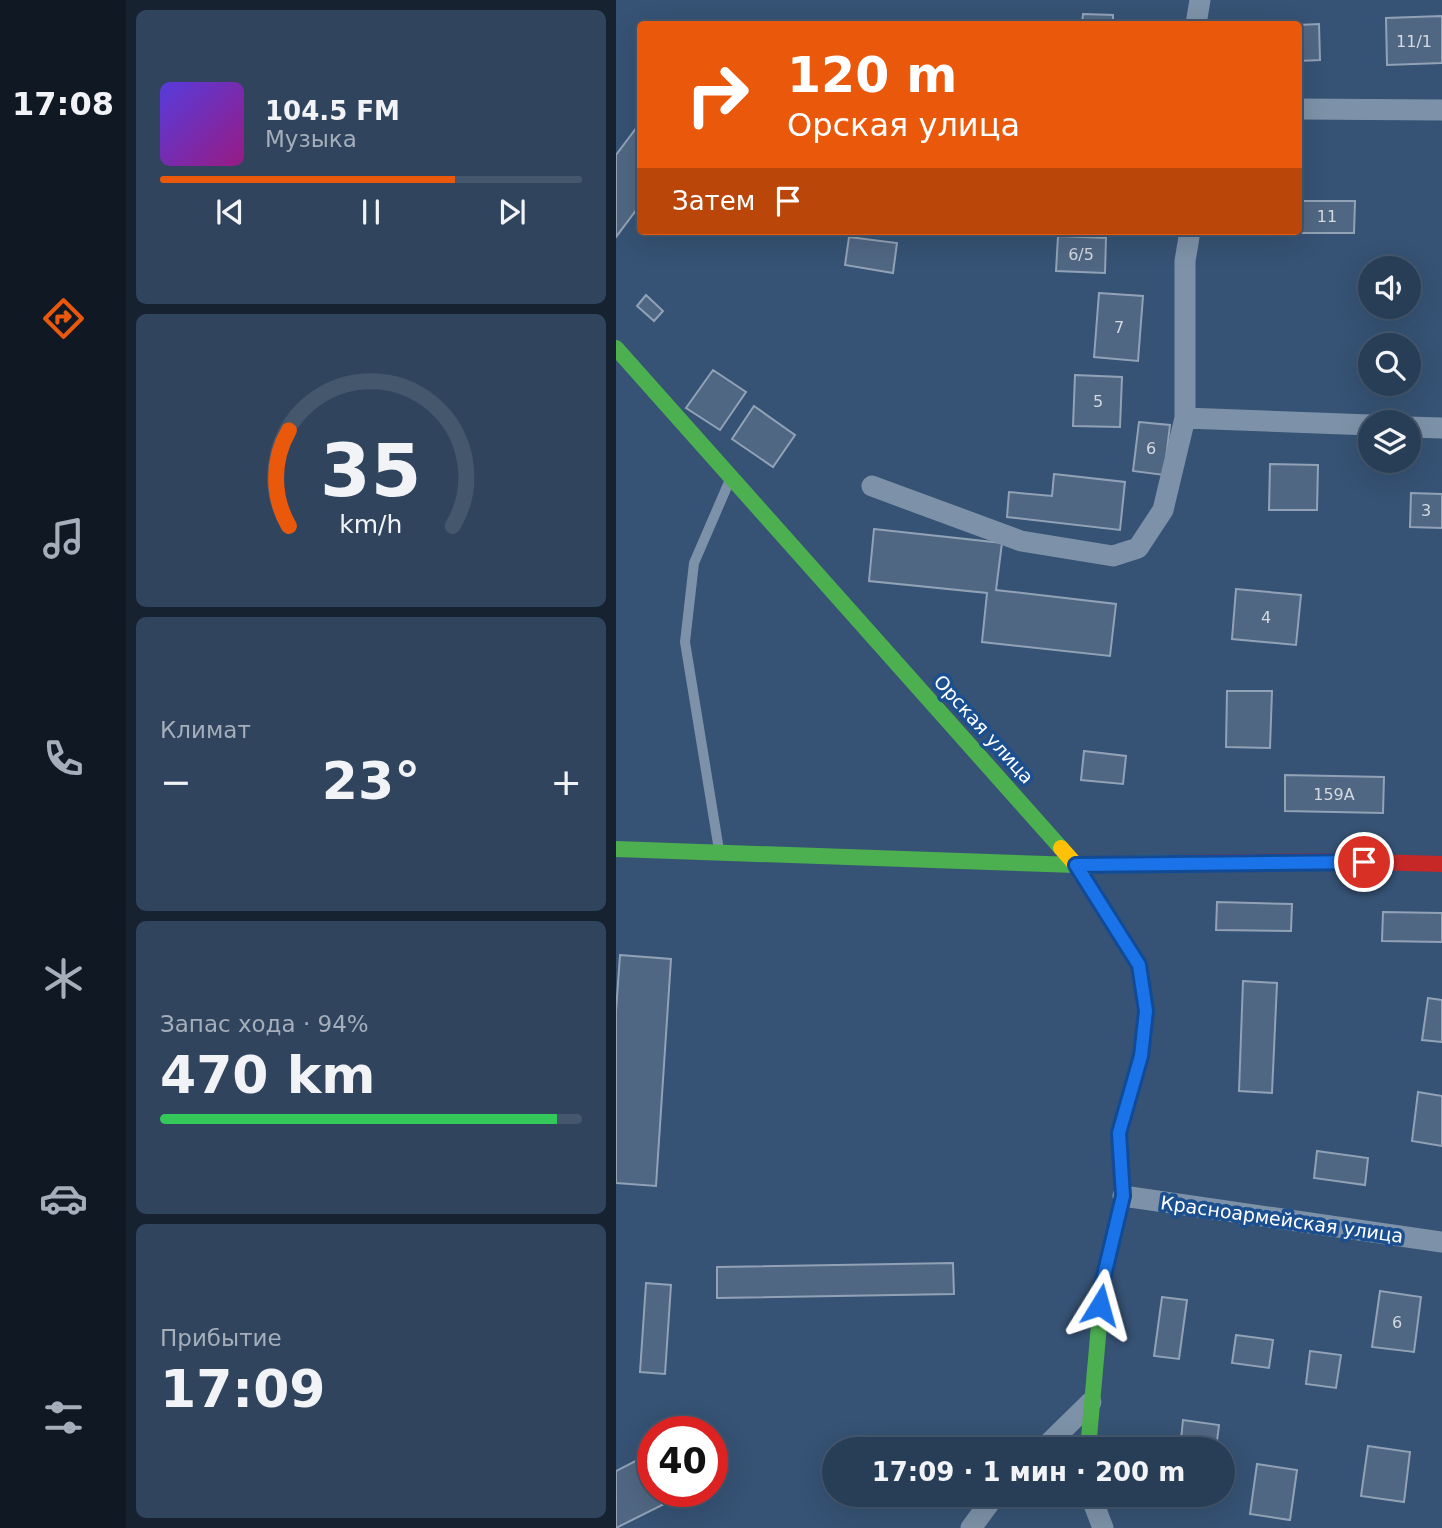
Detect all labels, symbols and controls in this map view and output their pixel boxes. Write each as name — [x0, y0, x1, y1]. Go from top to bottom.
house number: 11/1 — [1396, 32, 1432, 51]
text: 120 m — [787, 47, 957, 104]
icon: right — [672, 49, 763, 140]
text: 17:08 — [12, 85, 114, 123]
text: 104.5 FM — [265, 96, 400, 126]
text: Орская улица — [787, 106, 1020, 144]
text: Музыка — [265, 126, 357, 152]
icon: arrive — [769, 182, 807, 220]
text: Затем — [672, 186, 755, 216]
icon: previous — [211, 193, 249, 231]
icon: pause — [352, 193, 390, 231]
icon: next — [493, 193, 531, 231]
house number: 11 — [1317, 207, 1337, 226]
house number: 6/5 — [1068, 245, 1094, 264]
map controls — [1358, 256, 1421, 473]
button: sound — [1358, 256, 1421, 319]
icon: directions — [39, 294, 88, 343]
house number: 7 — [1114, 318, 1124, 337]
button: search — [1358, 333, 1421, 396]
house number: 5 — [1093, 392, 1103, 411]
button: layers — [1358, 410, 1421, 473]
text: 35 — [320, 429, 422, 514]
house number: 6 — [1146, 439, 1156, 458]
house number: 3 — [1421, 501, 1431, 520]
text: km/h — [339, 510, 403, 539]
icon: music — [39, 514, 88, 563]
house number: 4 — [1261, 608, 1271, 627]
street label: Орская улица — [930, 670, 1038, 788]
text: Климат — [160, 717, 251, 743]
icon: phone — [39, 734, 88, 783]
text: 23° — [322, 751, 420, 811]
text: − — [160, 760, 192, 804]
text: + — [550, 760, 582, 804]
house number: 159А — [1313, 785, 1355, 804]
pin — [1334, 832, 1394, 892]
icon: arrive — [1345, 843, 1383, 881]
icon: climate — [39, 954, 88, 1003]
text: Запас хода · 94% — [160, 1011, 369, 1037]
text: 470 km — [160, 1045, 375, 1105]
icon: car — [39, 1174, 88, 1223]
street label: Красноармейская улица — [1159, 1191, 1405, 1247]
position arrow — [1063, 1268, 1137, 1342]
house number: 6 — [1392, 1313, 1402, 1332]
text: Прибытие — [160, 1325, 282, 1351]
text: 17:09 — [160, 1359, 326, 1419]
icon: filters — [39, 1393, 88, 1442]
speed limit sign: 40 — [637, 1416, 728, 1507]
text: 17:09 · 1 мин · 200 m — [872, 1457, 1185, 1487]

